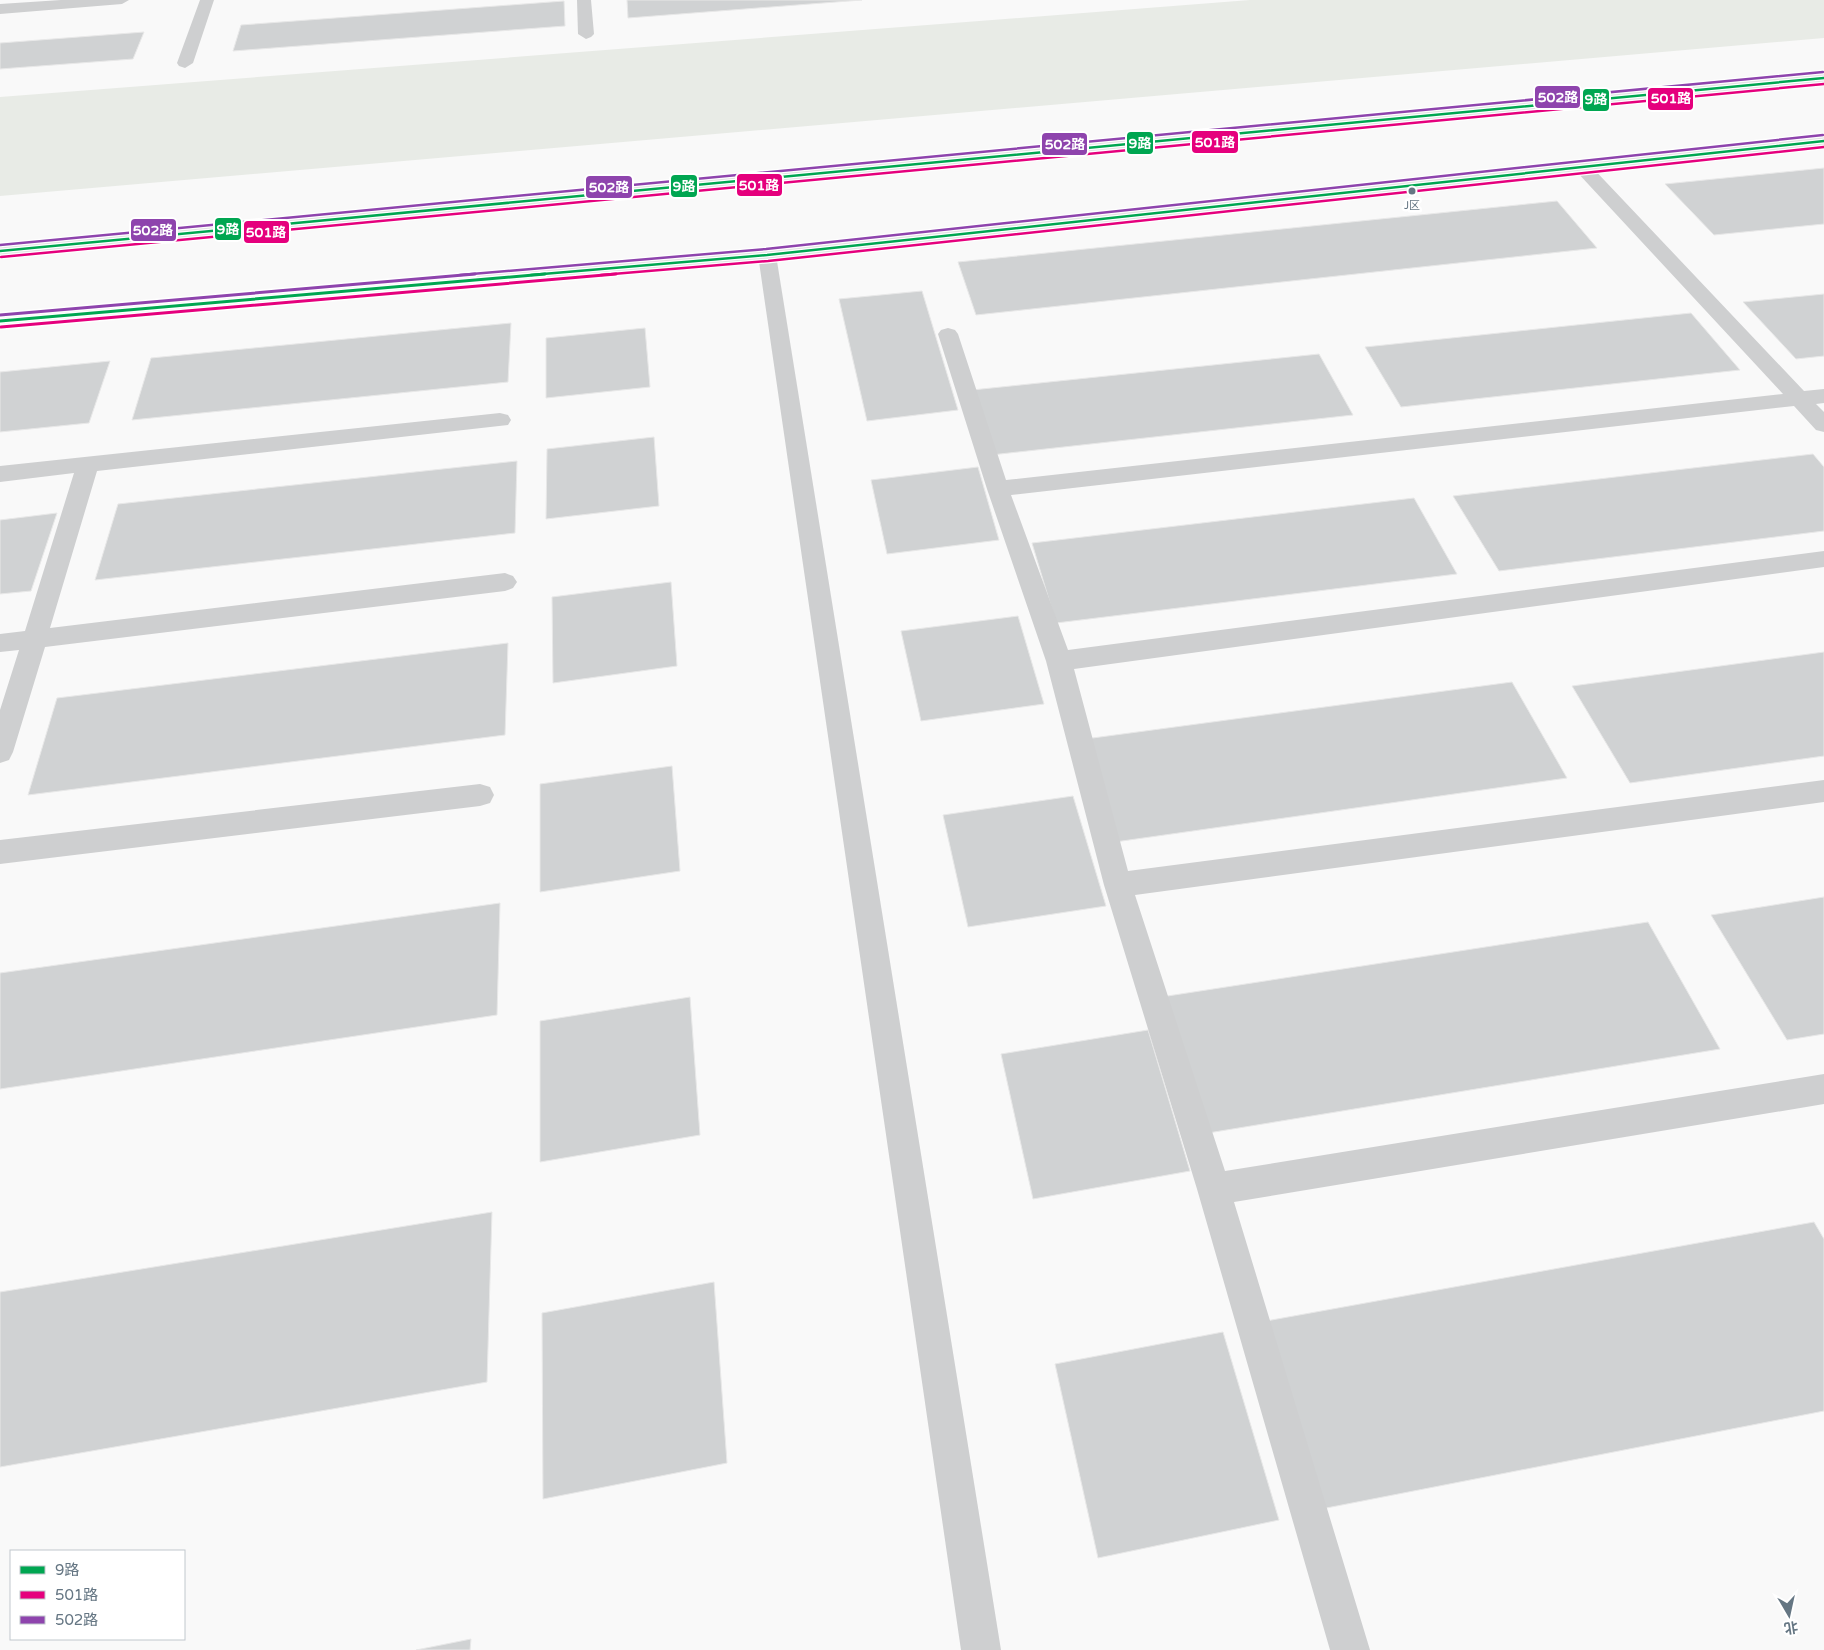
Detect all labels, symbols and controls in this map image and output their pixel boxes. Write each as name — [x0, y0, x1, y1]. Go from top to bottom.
line badge: 502路 — [1534, 85, 1581, 109]
line badge: 501路 — [1647, 87, 1694, 111]
line badge: 9路 — [1582, 88, 1610, 112]
text: 502路 — [1538, 89, 1578, 106]
text: 501路 — [1651, 90, 1691, 107]
text: 9路 — [1585, 91, 1607, 108]
line badge: 501路 — [1191, 130, 1239, 154]
line badge: 9路 — [1126, 131, 1154, 155]
line badge: 502路 — [1041, 132, 1088, 156]
text: 501路 — [1195, 134, 1235, 151]
text: 9路 — [1129, 135, 1151, 152]
text: 502路 — [1045, 136, 1085, 153]
line badge: 501路 — [736, 173, 783, 197]
line badge: 9路 — [670, 174, 698, 198]
line badge: 502路 — [585, 175, 633, 199]
text: 501路 — [739, 177, 779, 194]
text: 9路 — [673, 178, 695, 195]
text: 502路 — [589, 179, 629, 196]
marker: J区 — [1407, 186, 1417, 196]
place label: J区 — [1404, 199, 1420, 212]
line badge: 9路 — [214, 217, 242, 241]
line badge: 502路 — [130, 218, 177, 242]
line badge: 501路 — [243, 220, 290, 244]
text: 9路 — [217, 221, 239, 238]
text: 502路 — [133, 222, 173, 239]
text: 501路 — [246, 224, 286, 241]
legend — [10, 1550, 185, 1640]
text: 9路 — [55, 1561, 79, 1579]
text: 501路 — [55, 1586, 98, 1604]
north arrow — [1764, 1590, 1814, 1640]
text: 502路 — [55, 1611, 98, 1629]
text: 北 — [1783, 1618, 1799, 1637]

